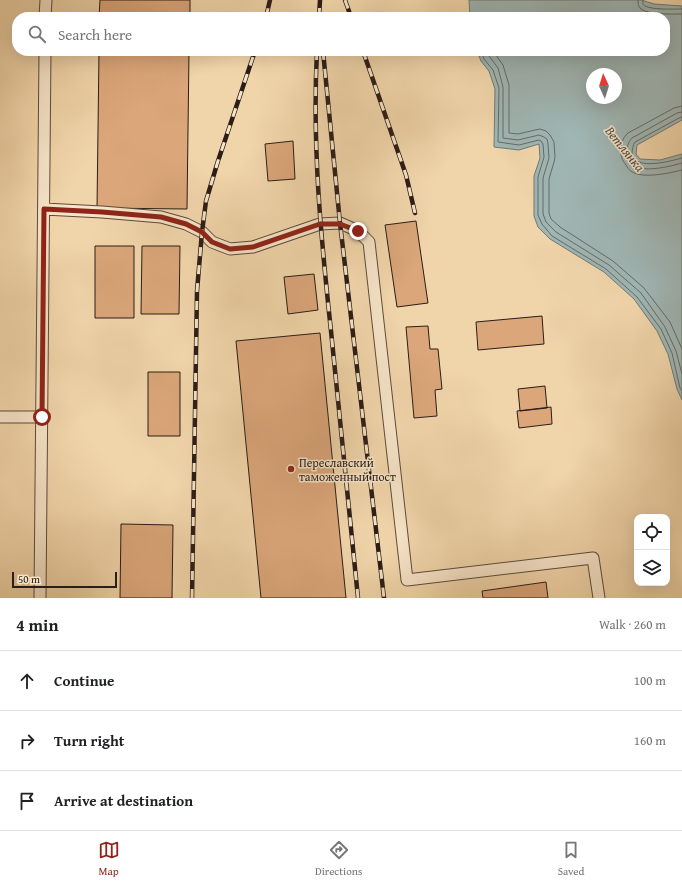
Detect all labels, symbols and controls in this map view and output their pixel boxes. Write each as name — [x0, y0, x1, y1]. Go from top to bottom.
search box — [12, 12, 670, 56]
icon: search — [26, 23, 48, 45]
text: Search here — [58, 24, 132, 45]
north arrow — [586, 68, 622, 104]
water label: Ветлянка — [600, 121, 649, 176]
route end — [349, 222, 367, 240]
route start — [33, 408, 51, 426]
place label: Переславский таможенный пост — [299, 454, 396, 485]
marker: Переславский таможенный пост — [286, 464, 296, 474]
map controls — [634, 514, 670, 586]
button: locate — [634, 514, 670, 550]
button: layers — [634, 550, 670, 586]
scale bar — [12, 570, 117, 589]
text: 50 m — [18, 571, 40, 587]
text: 4 min — [16, 612, 58, 637]
text: Walk · 260 m — [599, 615, 666, 634]
icon: ahead — [16, 670, 38, 692]
text: Continue — [54, 670, 115, 691]
text: 100 m — [634, 671, 666, 690]
icon: right — [16, 730, 38, 752]
text: Turn right — [54, 730, 125, 751]
text: 160 m — [634, 731, 666, 750]
icon: arrive — [16, 790, 38, 812]
text: Arrive at destination — [54, 790, 193, 811]
tab: Map — [98, 839, 120, 879]
tab: Directions — [315, 839, 362, 879]
tab: Saved — [558, 839, 584, 879]

